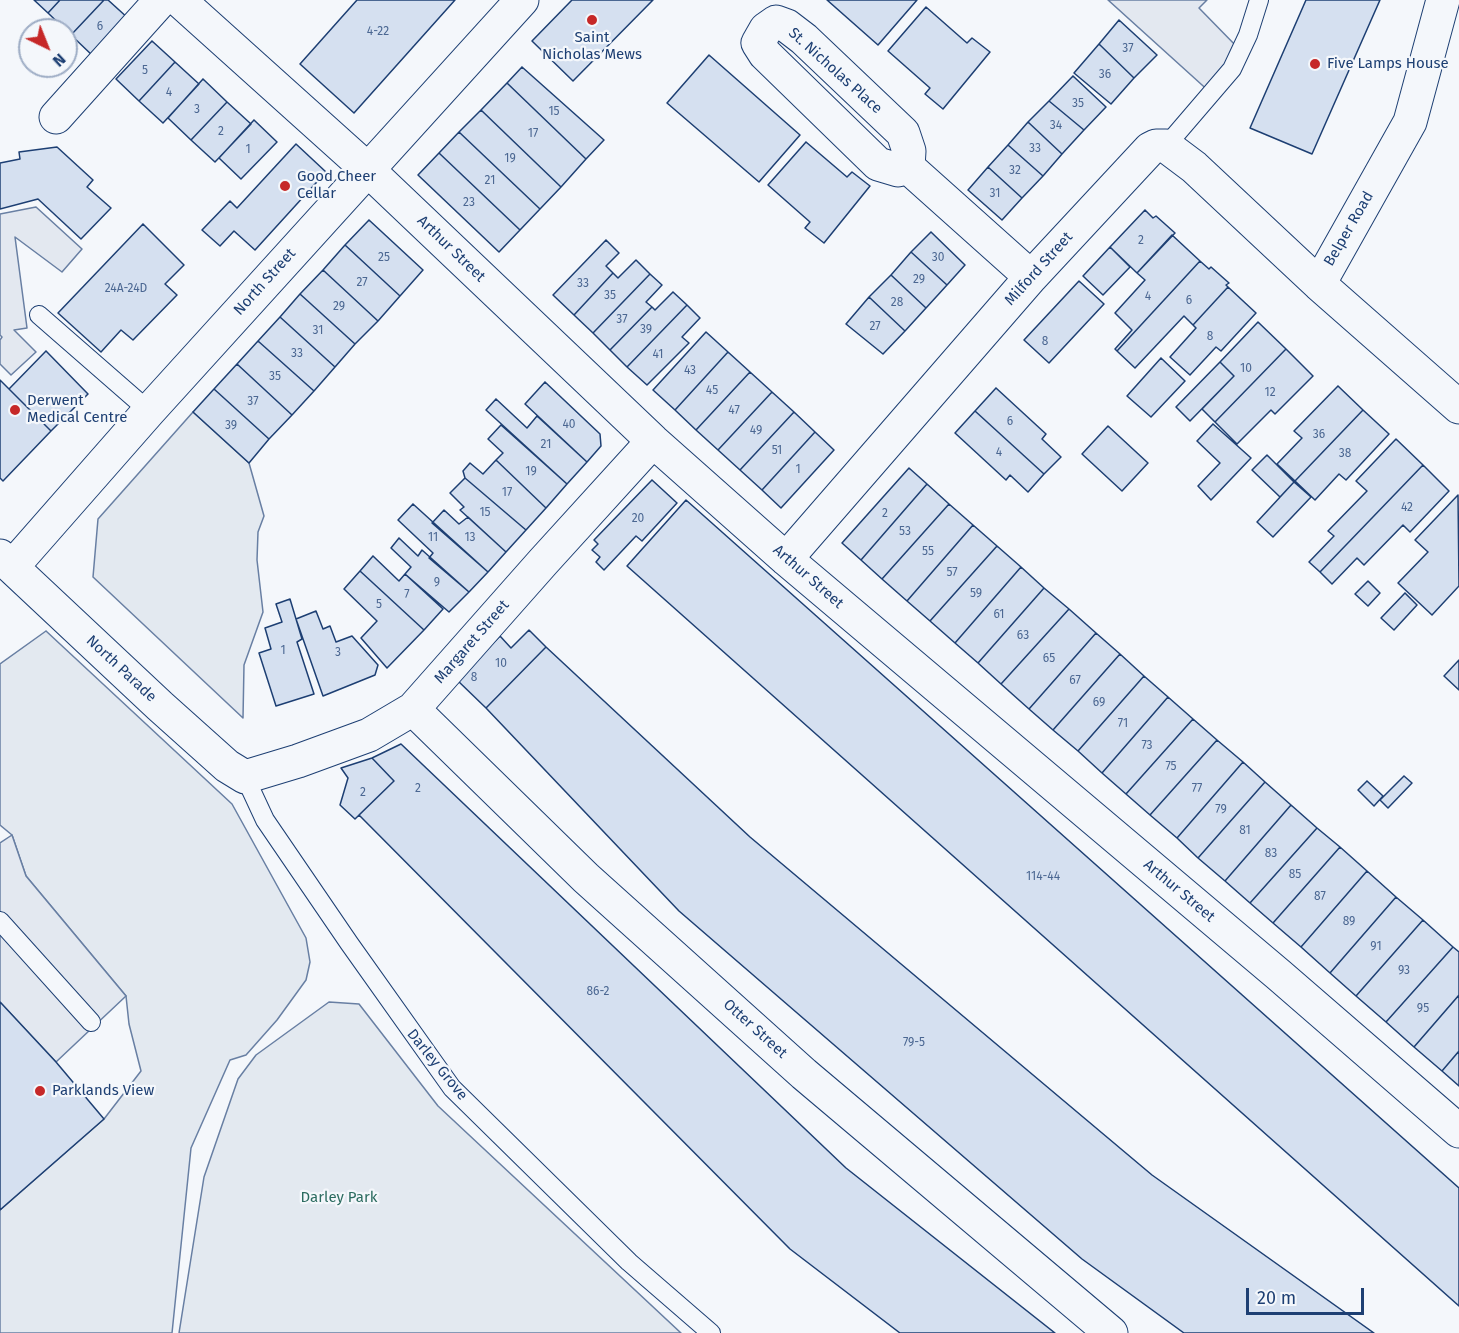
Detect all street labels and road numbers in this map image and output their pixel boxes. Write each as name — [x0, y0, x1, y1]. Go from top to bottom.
street label: St. Nicholas Place — [784, 24, 886, 118]
street label: Belper Road — [1320, 189, 1378, 269]
street label: Arthur Street — [413, 212, 489, 286]
street label: Milford Street — [1001, 228, 1077, 310]
street label: North Street — [230, 245, 300, 319]
street label: Arthur Street — [769, 541, 847, 613]
street label: Margaret Street — [431, 597, 513, 687]
street label: North Parade — [82, 632, 160, 706]
street label: Arthur Street — [1140, 856, 1218, 926]
street label: Otter Street — [719, 996, 791, 1062]
street label: Darley Grove — [403, 1026, 471, 1104]

